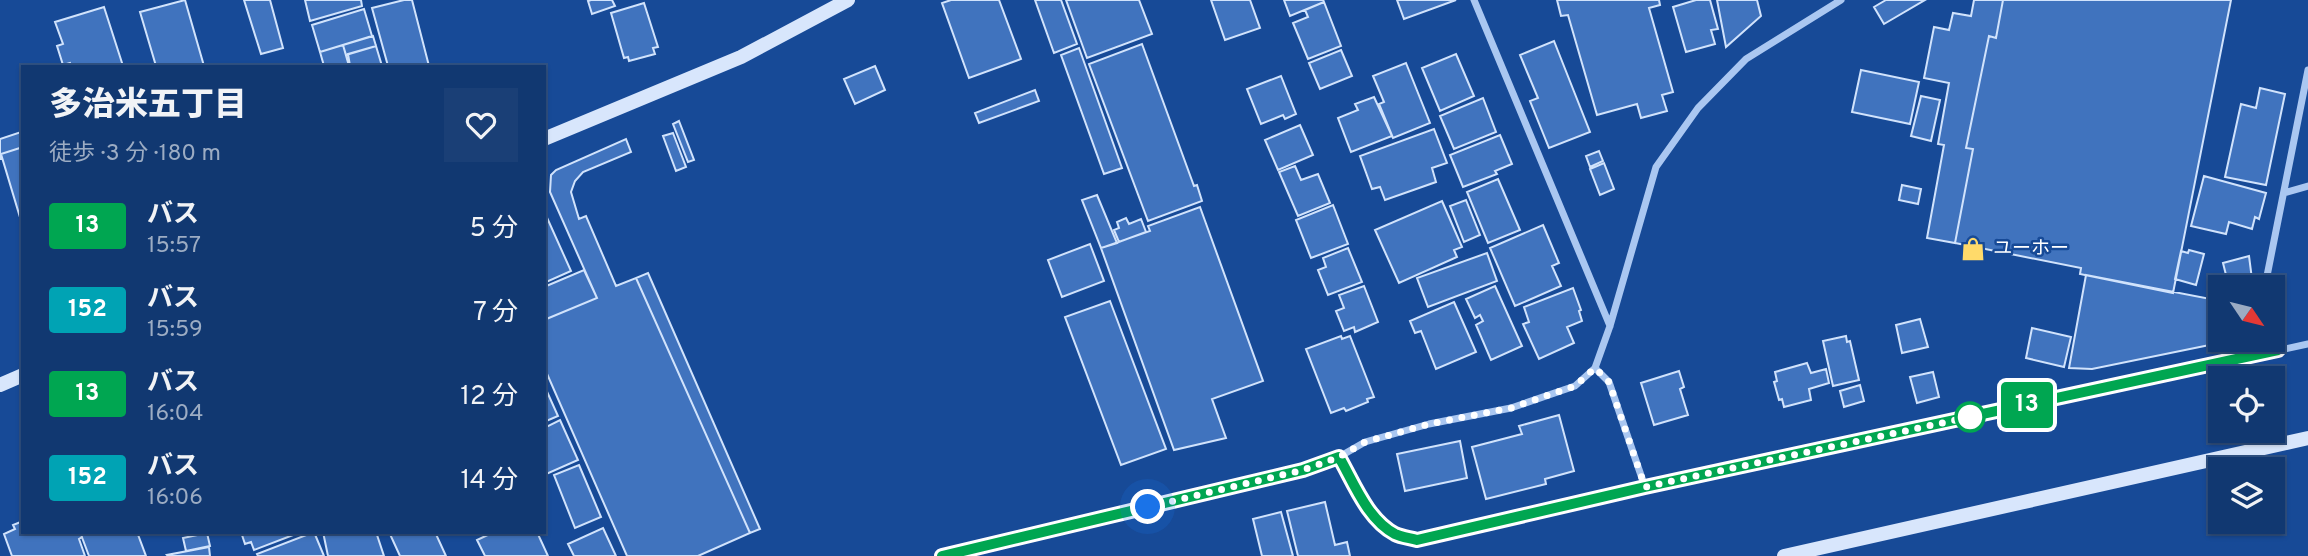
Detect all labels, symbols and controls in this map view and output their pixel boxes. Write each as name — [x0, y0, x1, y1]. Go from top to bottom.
text: 多治米五丁目 — [49, 86, 247, 128]
button: heart — [444, 88, 518, 162]
text: 徒歩 · 3 分 · 180 m — [49, 140, 221, 169]
text: バス — [147, 199, 199, 232]
text: 13 — [76, 211, 100, 241]
text: 5 分 — [470, 213, 518, 246]
text: 15:57 — [147, 232, 201, 261]
shop icon: ユーホー — [1959, 235, 1987, 263]
place label: ユーホー — [1993, 237, 2069, 261]
north arrow — [2208, 275, 2286, 352]
map controls — [2208, 275, 2285, 534]
text: バス — [147, 283, 199, 316]
text: 152 — [68, 295, 107, 325]
text: 7 分 — [473, 297, 518, 330]
text: 15:59 — [147, 316, 203, 345]
button: locate — [2208, 366, 2285, 443]
text: バス — [147, 367, 199, 400]
text: 13 — [76, 379, 100, 409]
text: 12 分 — [460, 381, 518, 414]
line badge: 13 — [1996, 382, 2058, 428]
text: 13 — [2015, 390, 2039, 420]
text: 16:04 — [147, 400, 204, 429]
unlabelled marker — [1955, 402, 1985, 432]
text: バス — [147, 451, 199, 484]
button: layers — [2208, 457, 2285, 534]
text: 152 — [68, 463, 107, 493]
text: 14 分 — [461, 465, 518, 498]
text: 16:06 — [147, 484, 203, 513]
your location — [1130, 489, 1165, 524]

